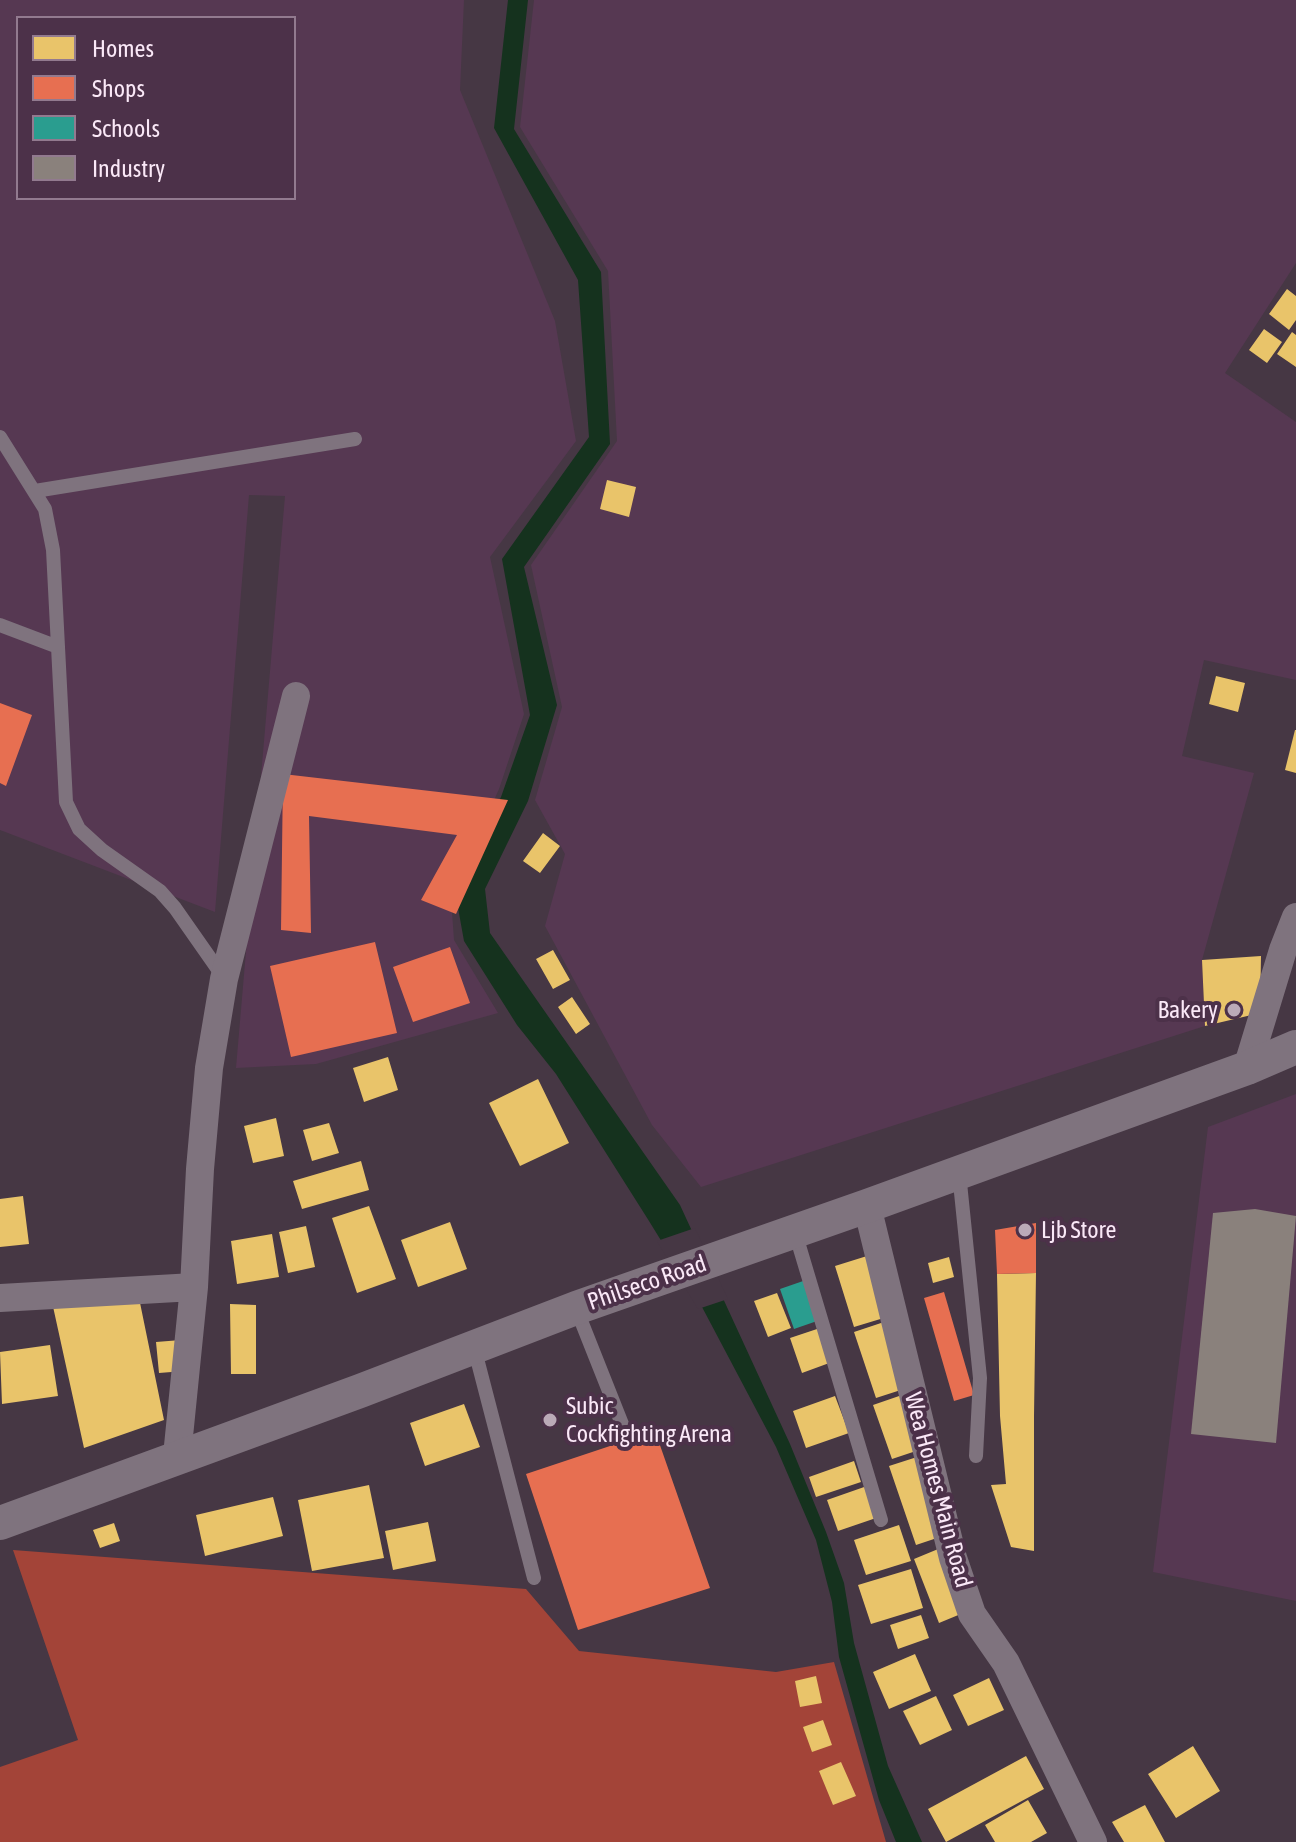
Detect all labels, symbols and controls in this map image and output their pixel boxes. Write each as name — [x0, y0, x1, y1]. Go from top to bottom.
legend — [16, 16, 296, 200]
text: Homes — [92, 35, 154, 62]
text: Shops — [92, 75, 145, 102]
text: Schools — [92, 115, 160, 142]
text: Industry — [92, 155, 165, 182]
place label: Bakery — [1158, 996, 1218, 1024]
marker: Bakery — [1225, 1001, 1243, 1019]
place label: Ljb Store — [1041, 1216, 1116, 1244]
marker: Ljb Store — [1016, 1221, 1034, 1239]
street label: Philseco Road — [584, 1249, 710, 1317]
street label: Wea Homes Main Road — [898, 1389, 978, 1591]
place label: Subic Cockfighting Arena — [566, 1392, 732, 1448]
marker: Subic Cockfighting Arena — [541, 1411, 559, 1429]

